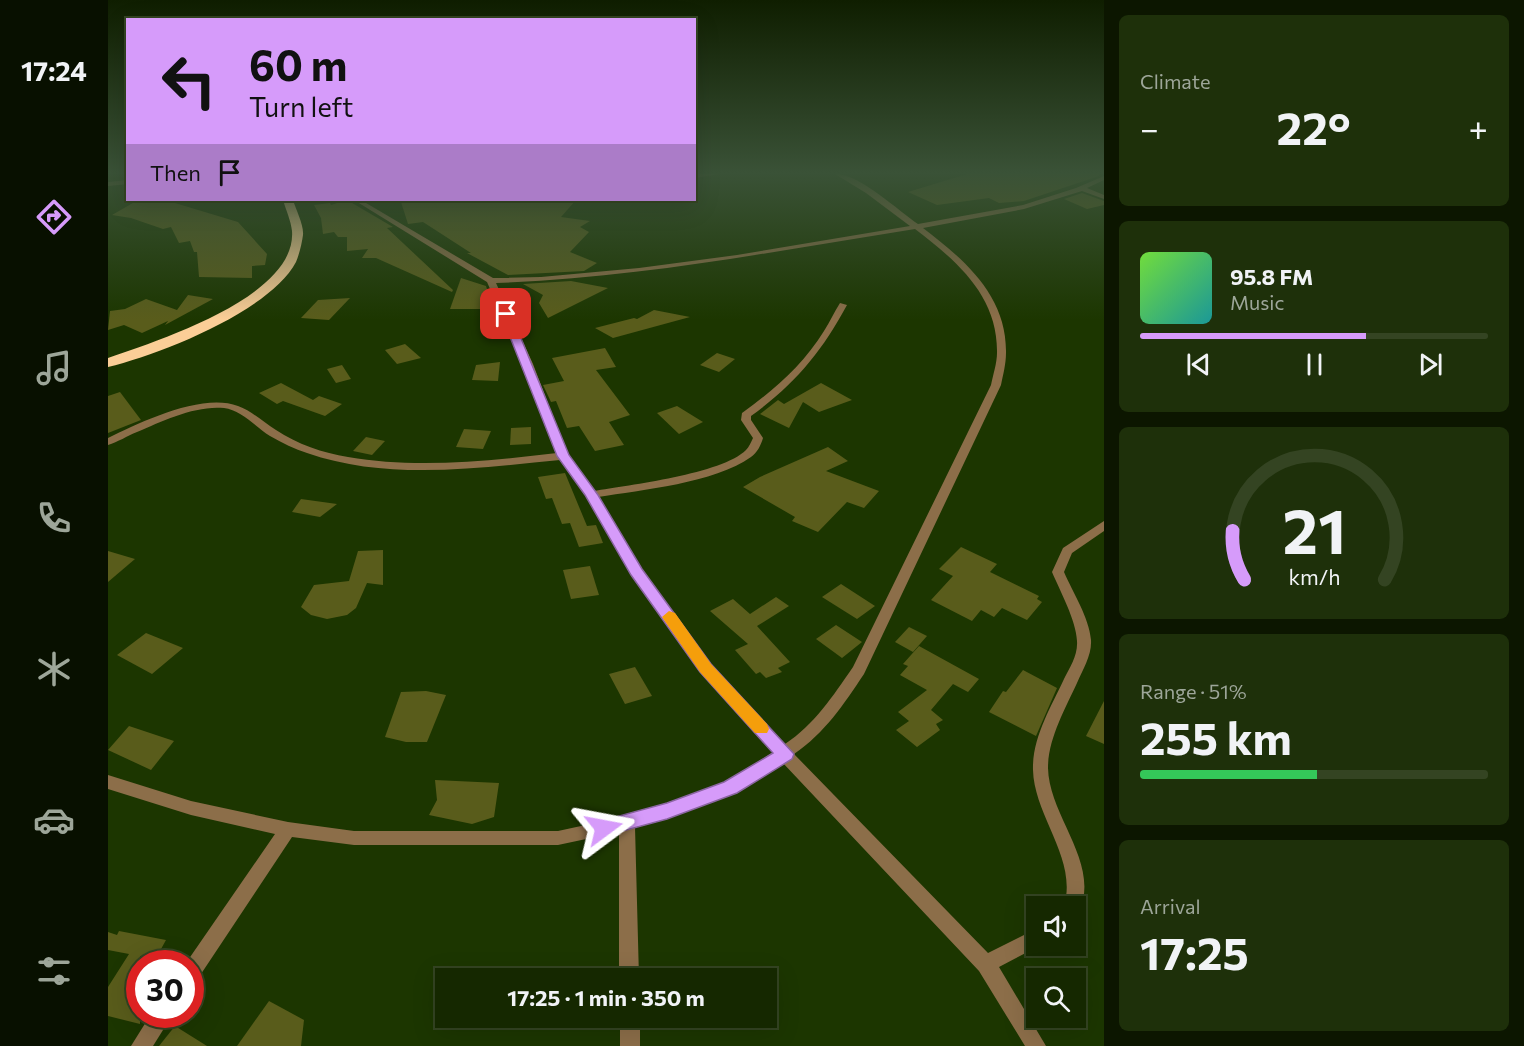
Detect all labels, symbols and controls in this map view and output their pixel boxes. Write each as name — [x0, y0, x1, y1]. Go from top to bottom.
text: 60 m — [249, 38, 348, 90]
icon: left — [150, 42, 228, 120]
text: 17:24 — [21, 54, 87, 87]
text: Climate — [1140, 69, 1210, 93]
text: Turn left — [249, 90, 353, 123]
text: 22° — [1277, 99, 1351, 154]
text: − — [1140, 107, 1159, 148]
text: + — [1469, 107, 1488, 148]
icon: arrive — [213, 156, 246, 189]
text: Then — [150, 159, 201, 186]
icon: directions — [33, 196, 75, 238]
text: 95.8 FM — [1230, 263, 1313, 290]
pin — [480, 288, 531, 339]
text: Music — [1230, 290, 1284, 314]
icon: arrive — [489, 297, 522, 330]
icon: music — [33, 347, 75, 389]
icon: previous — [1182, 348, 1215, 381]
icon: pause — [1298, 348, 1331, 381]
icon: next — [1414, 348, 1447, 381]
text: 21 — [1282, 491, 1346, 567]
icon: phone — [33, 497, 75, 539]
text: km/h — [1288, 563, 1340, 589]
icon: climate — [33, 648, 75, 690]
text: Range · 51% — [1140, 679, 1247, 703]
text: 255 km — [1140, 709, 1292, 764]
position arrow — [572, 796, 636, 860]
icon: car — [33, 799, 75, 841]
text: Arrival — [1140, 894, 1201, 918]
map controls — [1026, 896, 1086, 1028]
button: sound — [1026, 896, 1086, 956]
text: 17:25 — [1140, 924, 1249, 979]
icon: filters — [33, 950, 75, 992]
speed limit sign: 30 — [126, 950, 204, 1028]
button: search — [1026, 968, 1086, 1028]
text: 17:25 · 1 min · 350 m — [507, 984, 705, 1011]

